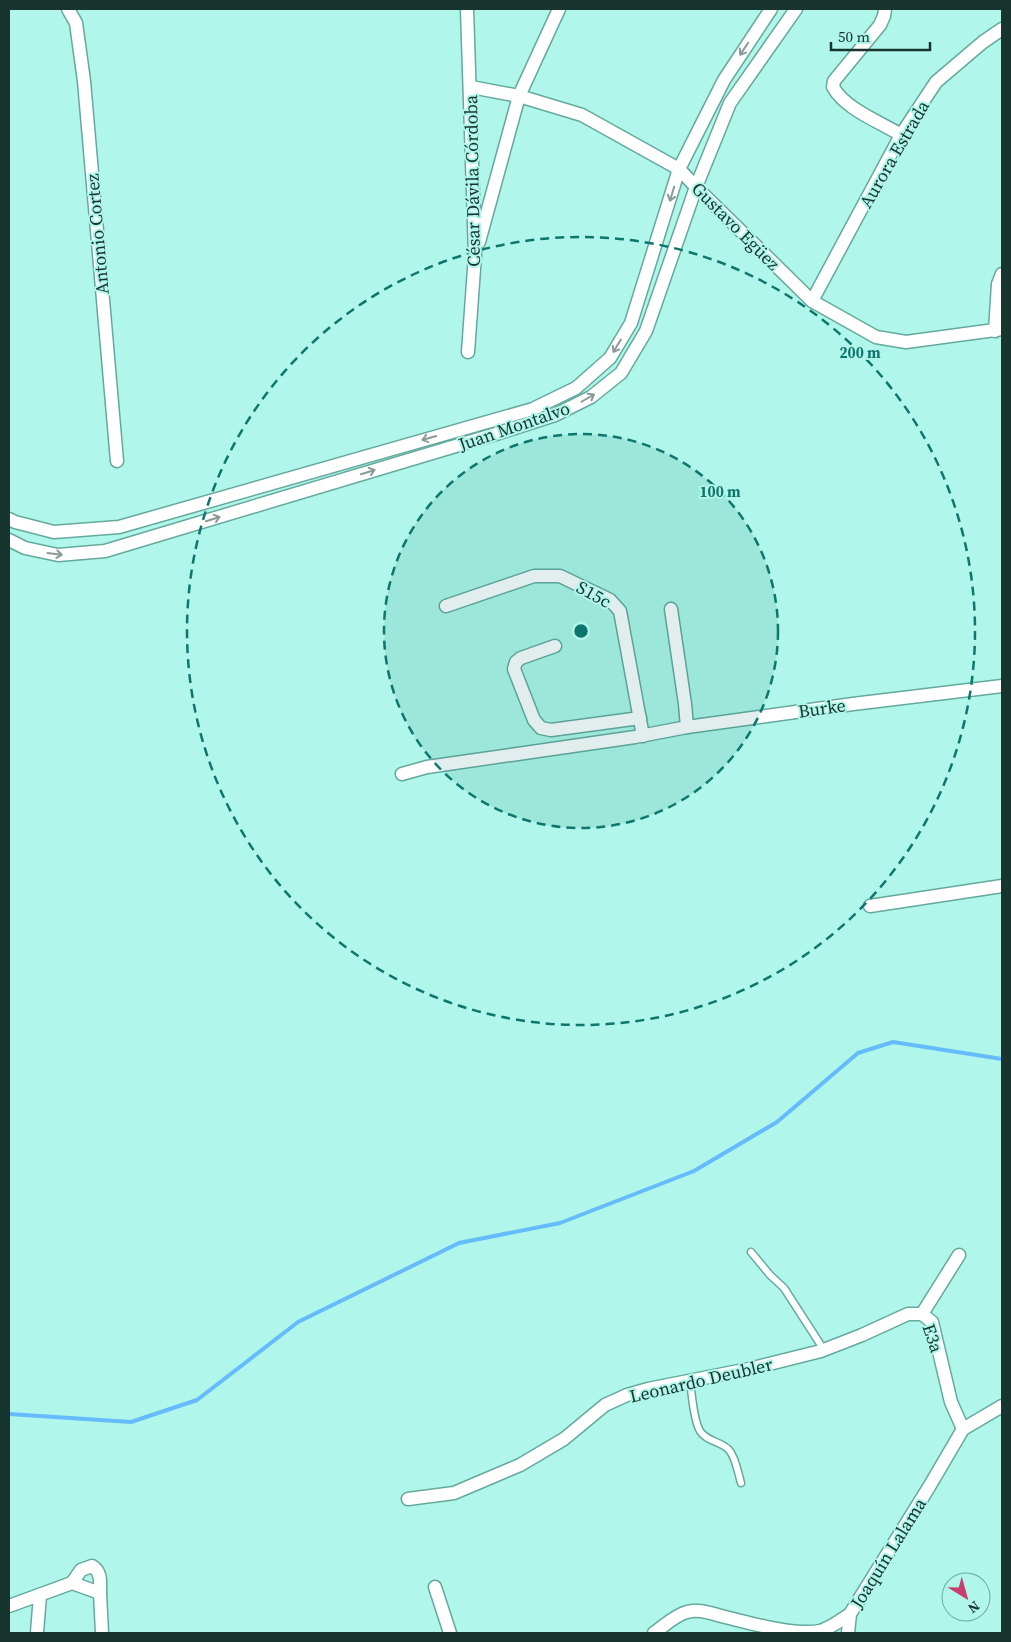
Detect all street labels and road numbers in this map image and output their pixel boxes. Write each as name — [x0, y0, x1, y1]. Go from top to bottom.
street label: César Dávila Córdoba — [458, 94, 486, 267]
street label: Aurora Estrada — [853, 95, 935, 212]
street label: Antonio Cortez — [79, 172, 115, 296]
street label: Gustavo Egüez — [686, 176, 786, 276]
street label: Juan Montalvo — [454, 395, 573, 457]
street label: S15c — [572, 574, 616, 614]
street label: Burke — [797, 692, 847, 724]
street label: E3a — [916, 1320, 950, 1357]
street label: Leonardo Deubler — [627, 1351, 775, 1409]
street label: Joaquín Lalama — [844, 1492, 932, 1614]

